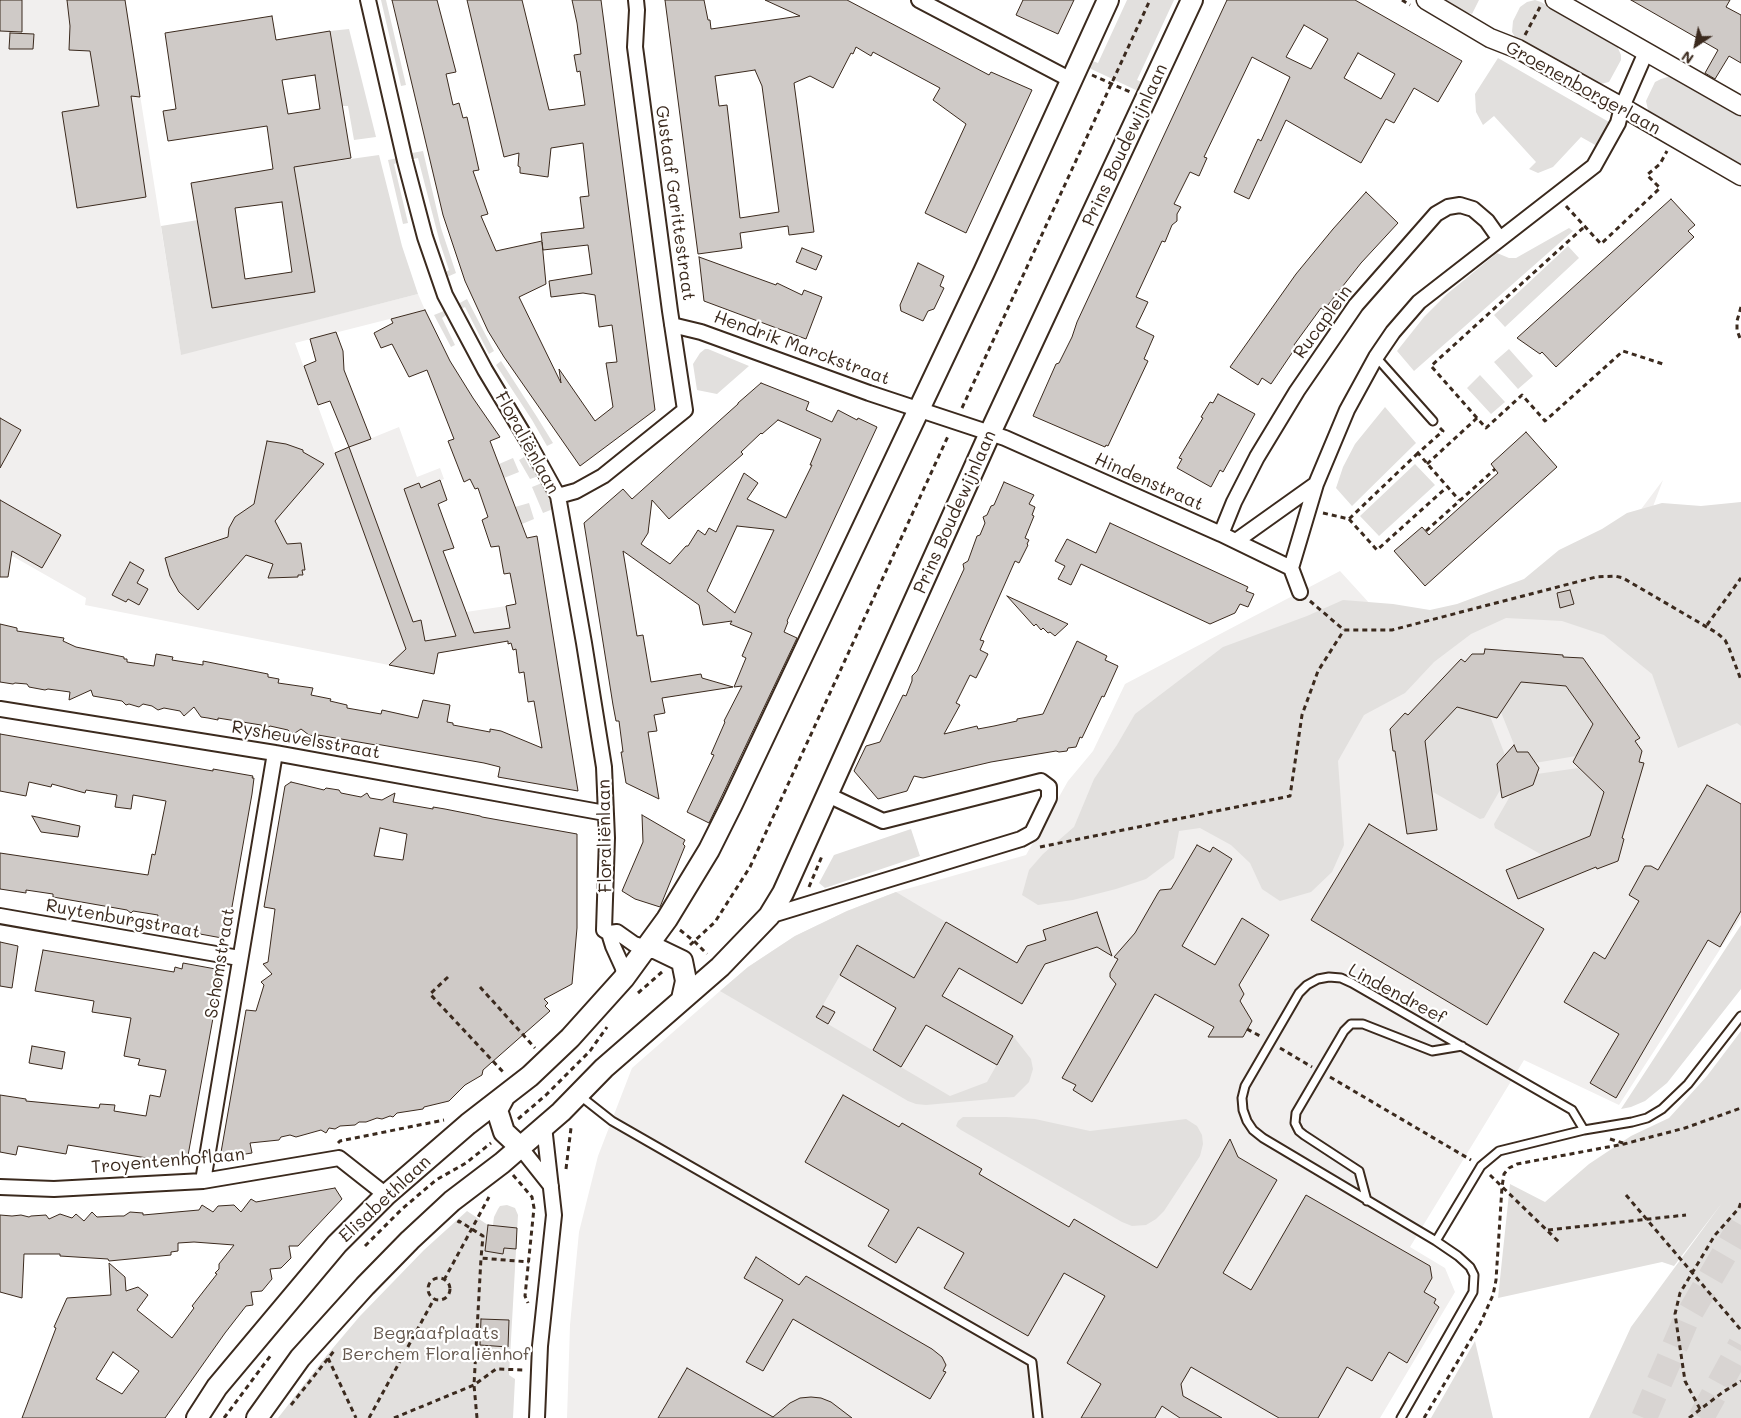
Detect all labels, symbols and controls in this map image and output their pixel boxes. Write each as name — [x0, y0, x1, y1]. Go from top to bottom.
north arrow — [1671, 20, 1721, 70]
street label: Groenenborgerlaan — [1502, 36, 1664, 140]
text: N — [1678, 47, 1697, 69]
street label: Prins Boudewijnlaan — [1078, 60, 1172, 230]
street label: Gustaaf Garittestraat — [651, 104, 699, 302]
street label: Rucaplein — [1289, 281, 1357, 363]
street label: Hendrik Marckstraat — [711, 306, 893, 390]
street label: Floraliënlaan — [490, 388, 564, 498]
street label: Prins Boudewijnlaan — [909, 427, 1001, 597]
street label: Hindenstraat — [1091, 448, 1207, 516]
street label: Rysheuvelsstraat — [230, 716, 382, 764]
street label: Floraliënlaan — [593, 779, 617, 893]
street label: Ruytenburgstraat — [44, 895, 202, 943]
street label: Schomstraat — [201, 906, 239, 1020]
street label: Lindendreef — [1345, 959, 1449, 1029]
street label: Troyentenhoflaan — [90, 1144, 246, 1178]
street label: Elisabethlaan — [335, 1151, 435, 1247]
park label: Begraafplaats Berchem Floraliënhof — [342, 1322, 530, 1365]

